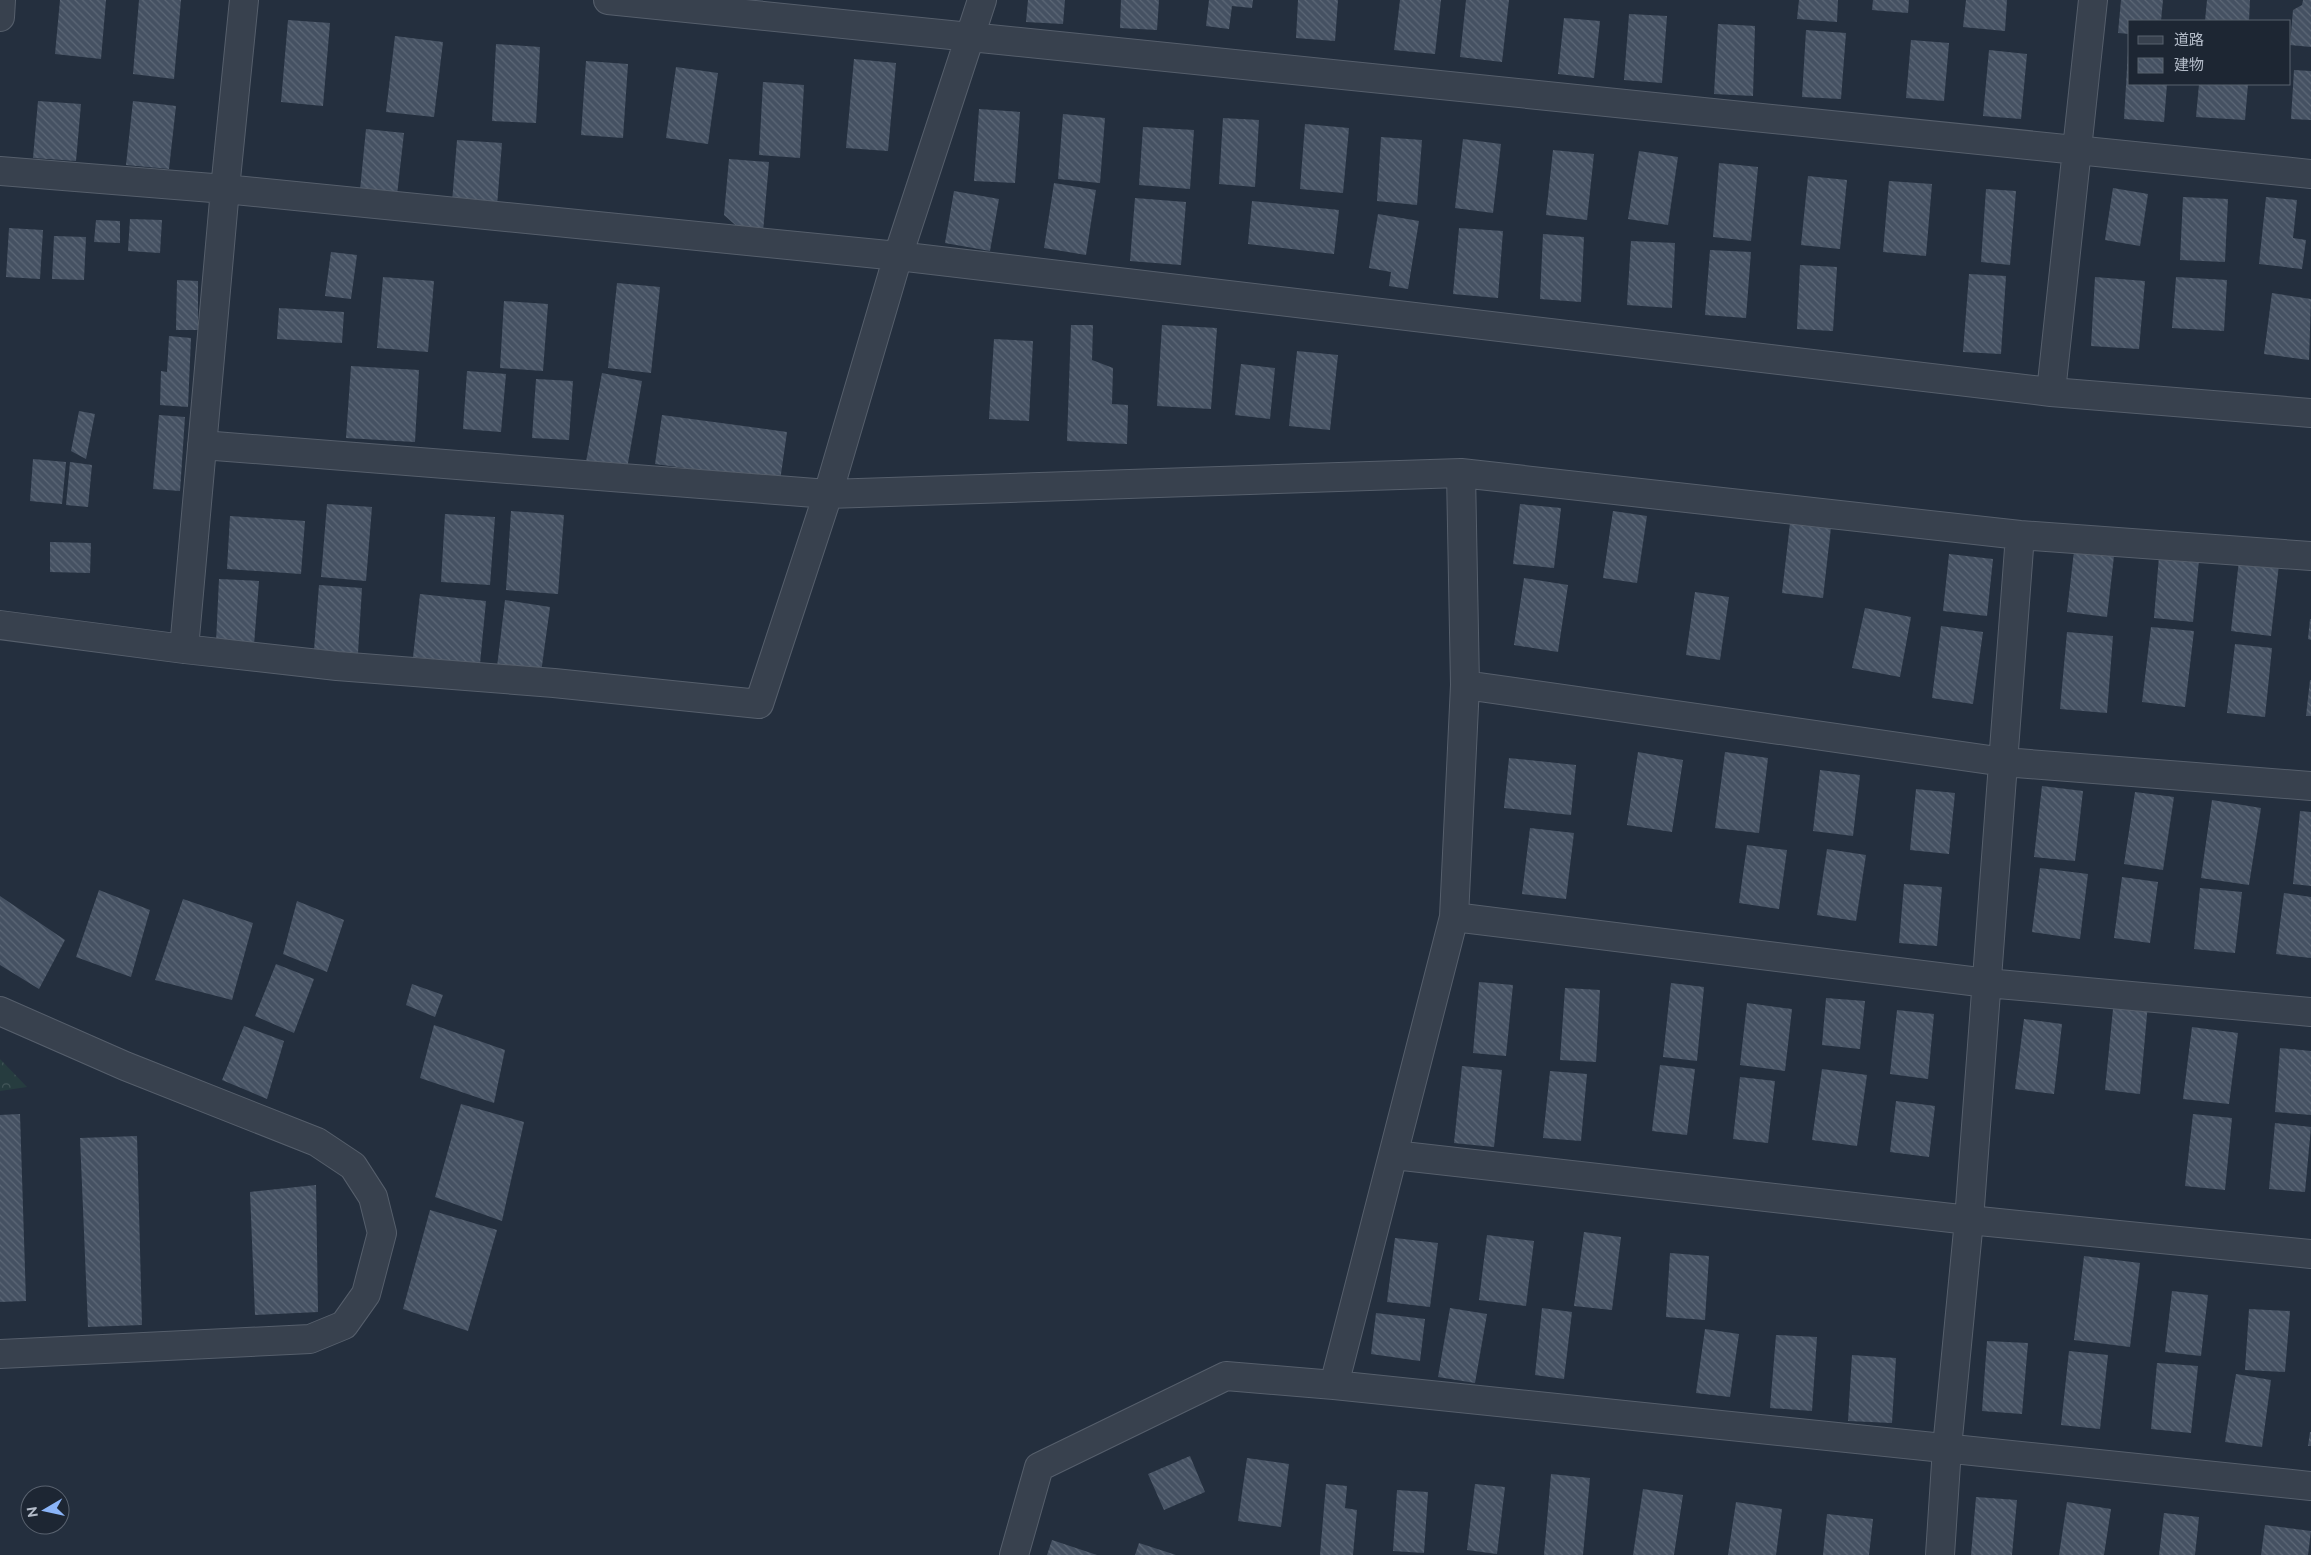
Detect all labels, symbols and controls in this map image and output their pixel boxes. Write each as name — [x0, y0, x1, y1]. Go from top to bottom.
legend — [2128, 20, 2291, 85]
text: 道路 — [2174, 31, 2204, 49]
text: 建物 — [2174, 56, 2204, 74]
north arrow — [20, 1485, 70, 1535]
text: N — [23, 1506, 41, 1519]

